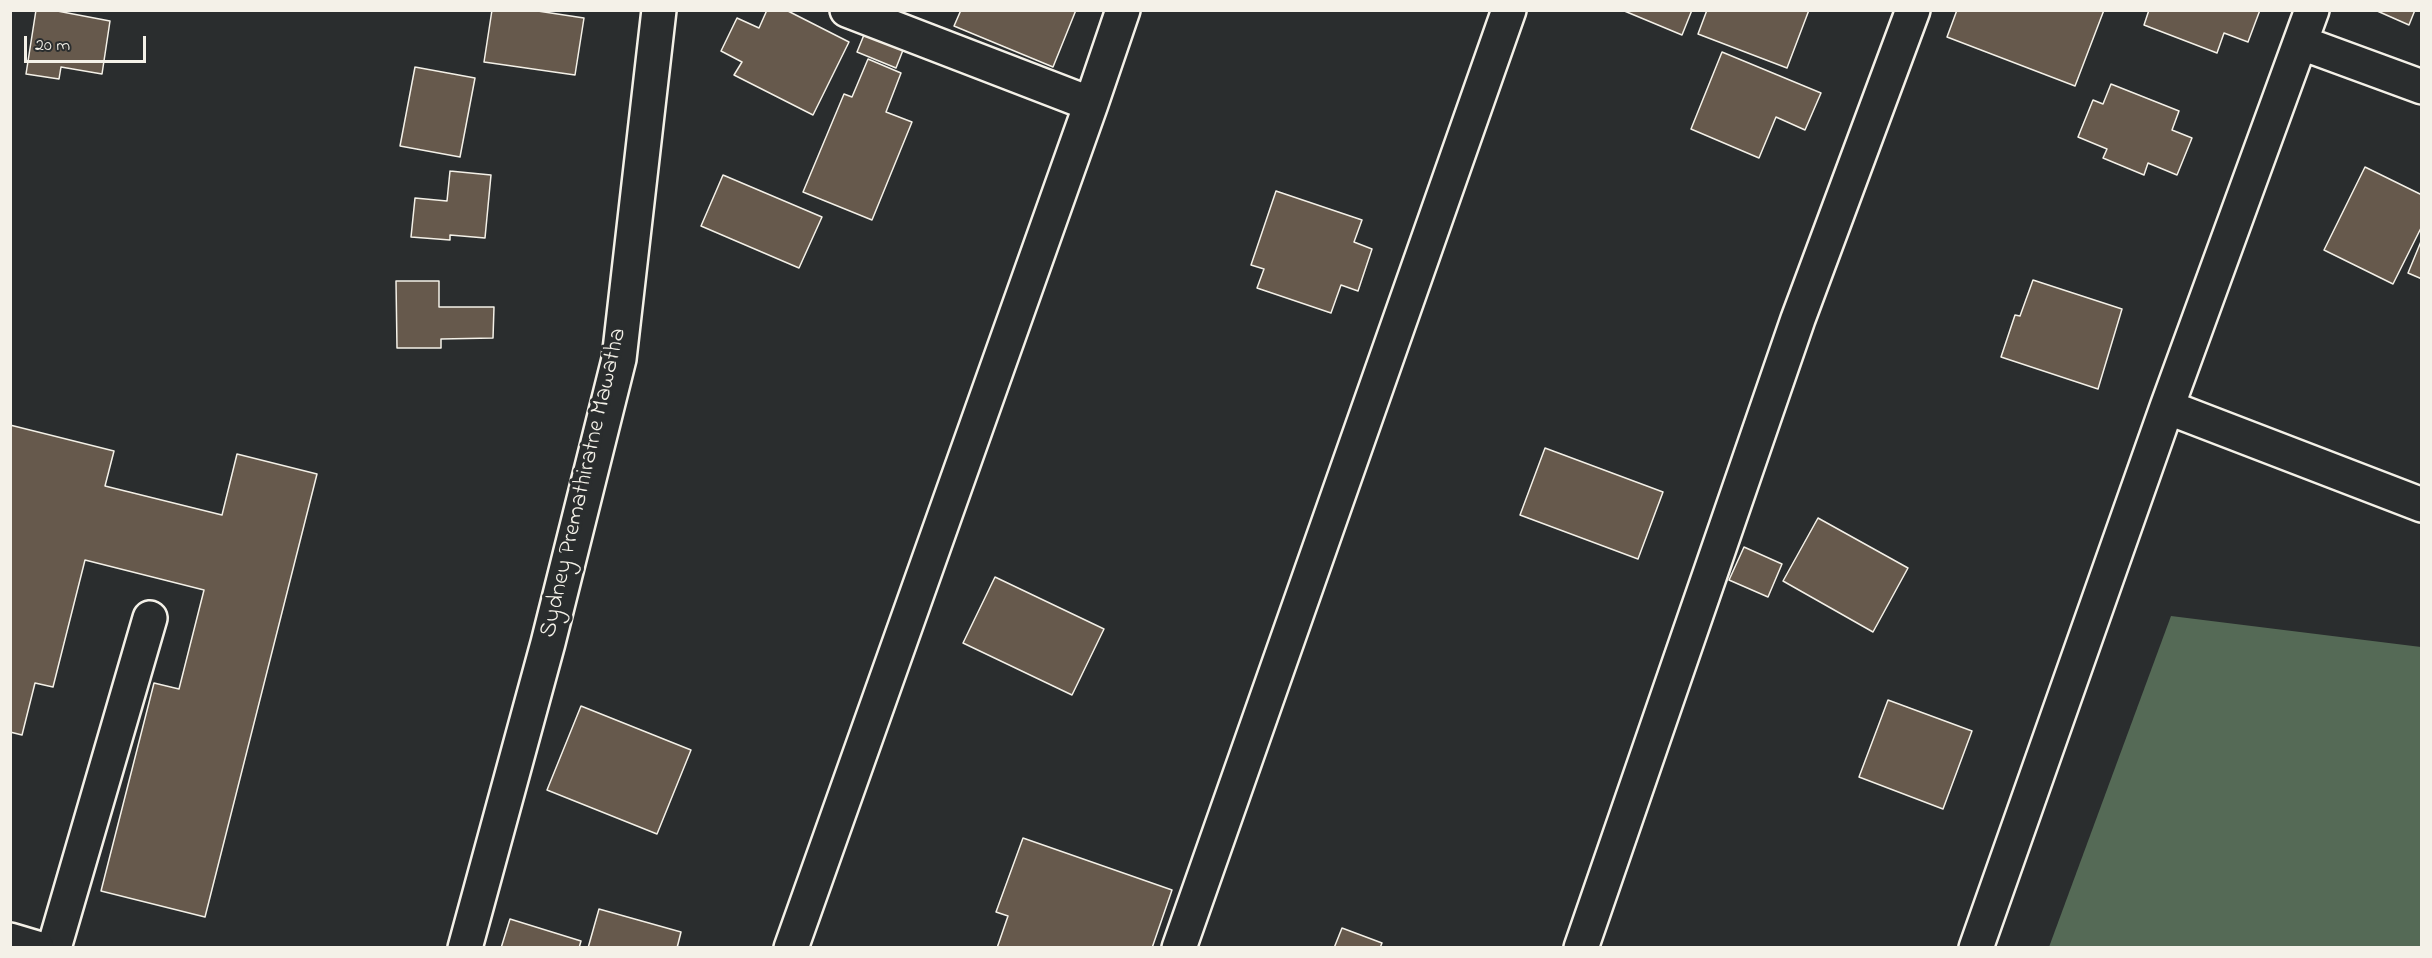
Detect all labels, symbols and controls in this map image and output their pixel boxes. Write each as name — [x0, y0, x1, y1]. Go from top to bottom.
scale bar — [27, 24, 148, 62]
text: 20 m — [35, 33, 70, 59]
street label: Sydney Premathiratne Mawatha — [535, 326, 635, 640]

